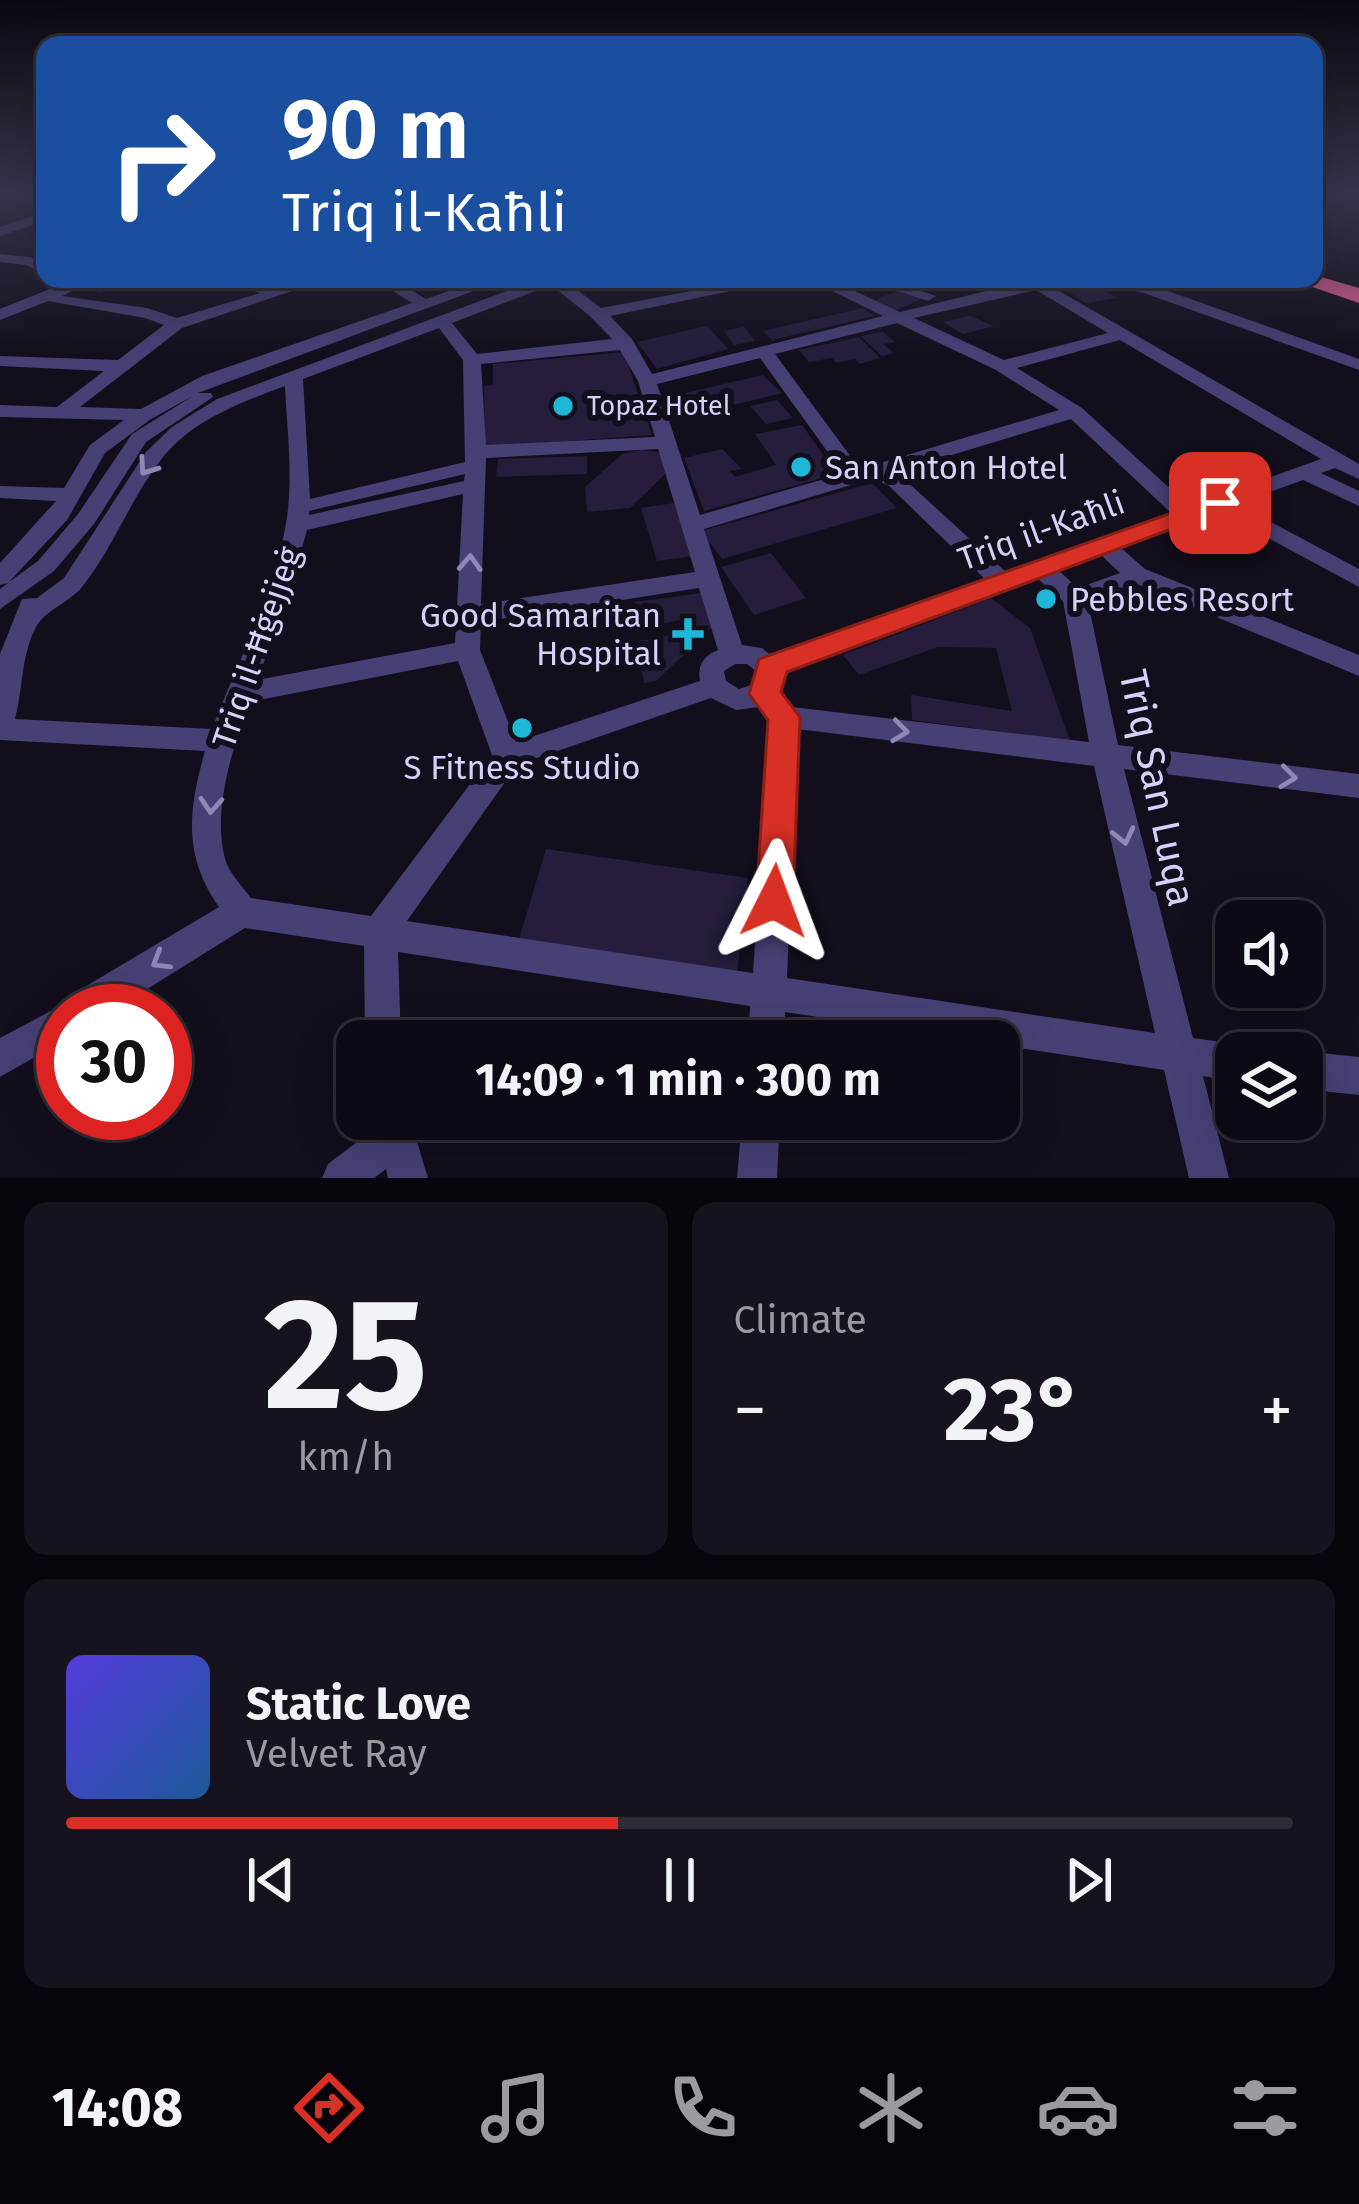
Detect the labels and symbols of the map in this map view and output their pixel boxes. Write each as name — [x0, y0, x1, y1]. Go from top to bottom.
place label: Topaz Hotel — [587, 390, 731, 422]
marker: Topaz Hotel — [550, 393, 576, 419]
place label: San Anton Hotel — [825, 448, 1067, 488]
pin — [1169, 452, 1271, 554]
one-way arrow — [139, 454, 161, 476]
marker: San Anton Hotel — [788, 454, 814, 480]
street label: Triq il-Kaħli — [953, 482, 1130, 580]
street label: Triq il-Ħġejjeġ — [204, 541, 310, 753]
one-way arrow — [457, 553, 483, 572]
place label: Pebbles Resort — [1070, 580, 1294, 620]
marker: Pebbles Resort — [1033, 586, 1059, 612]
place label: Good Samaritan Hospital — [420, 596, 661, 674]
marker: Good Samaritan Hospital — [672, 618, 704, 650]
street label: Triq San Luqa — [1110, 666, 1205, 911]
marker: S Fitness Studio — [509, 715, 535, 741]
one-way arrow — [891, 718, 910, 744]
place label: S Fitness Studio — [404, 748, 640, 788]
one-way arrow — [1278, 764, 1297, 790]
one-way arrow — [199, 796, 225, 815]
one-way arrow — [1110, 826, 1135, 846]
position arrow — [711, 838, 837, 964]
one-way arrow — [151, 947, 173, 969]
speed limit sign: 30 — [36, 984, 192, 1140]

